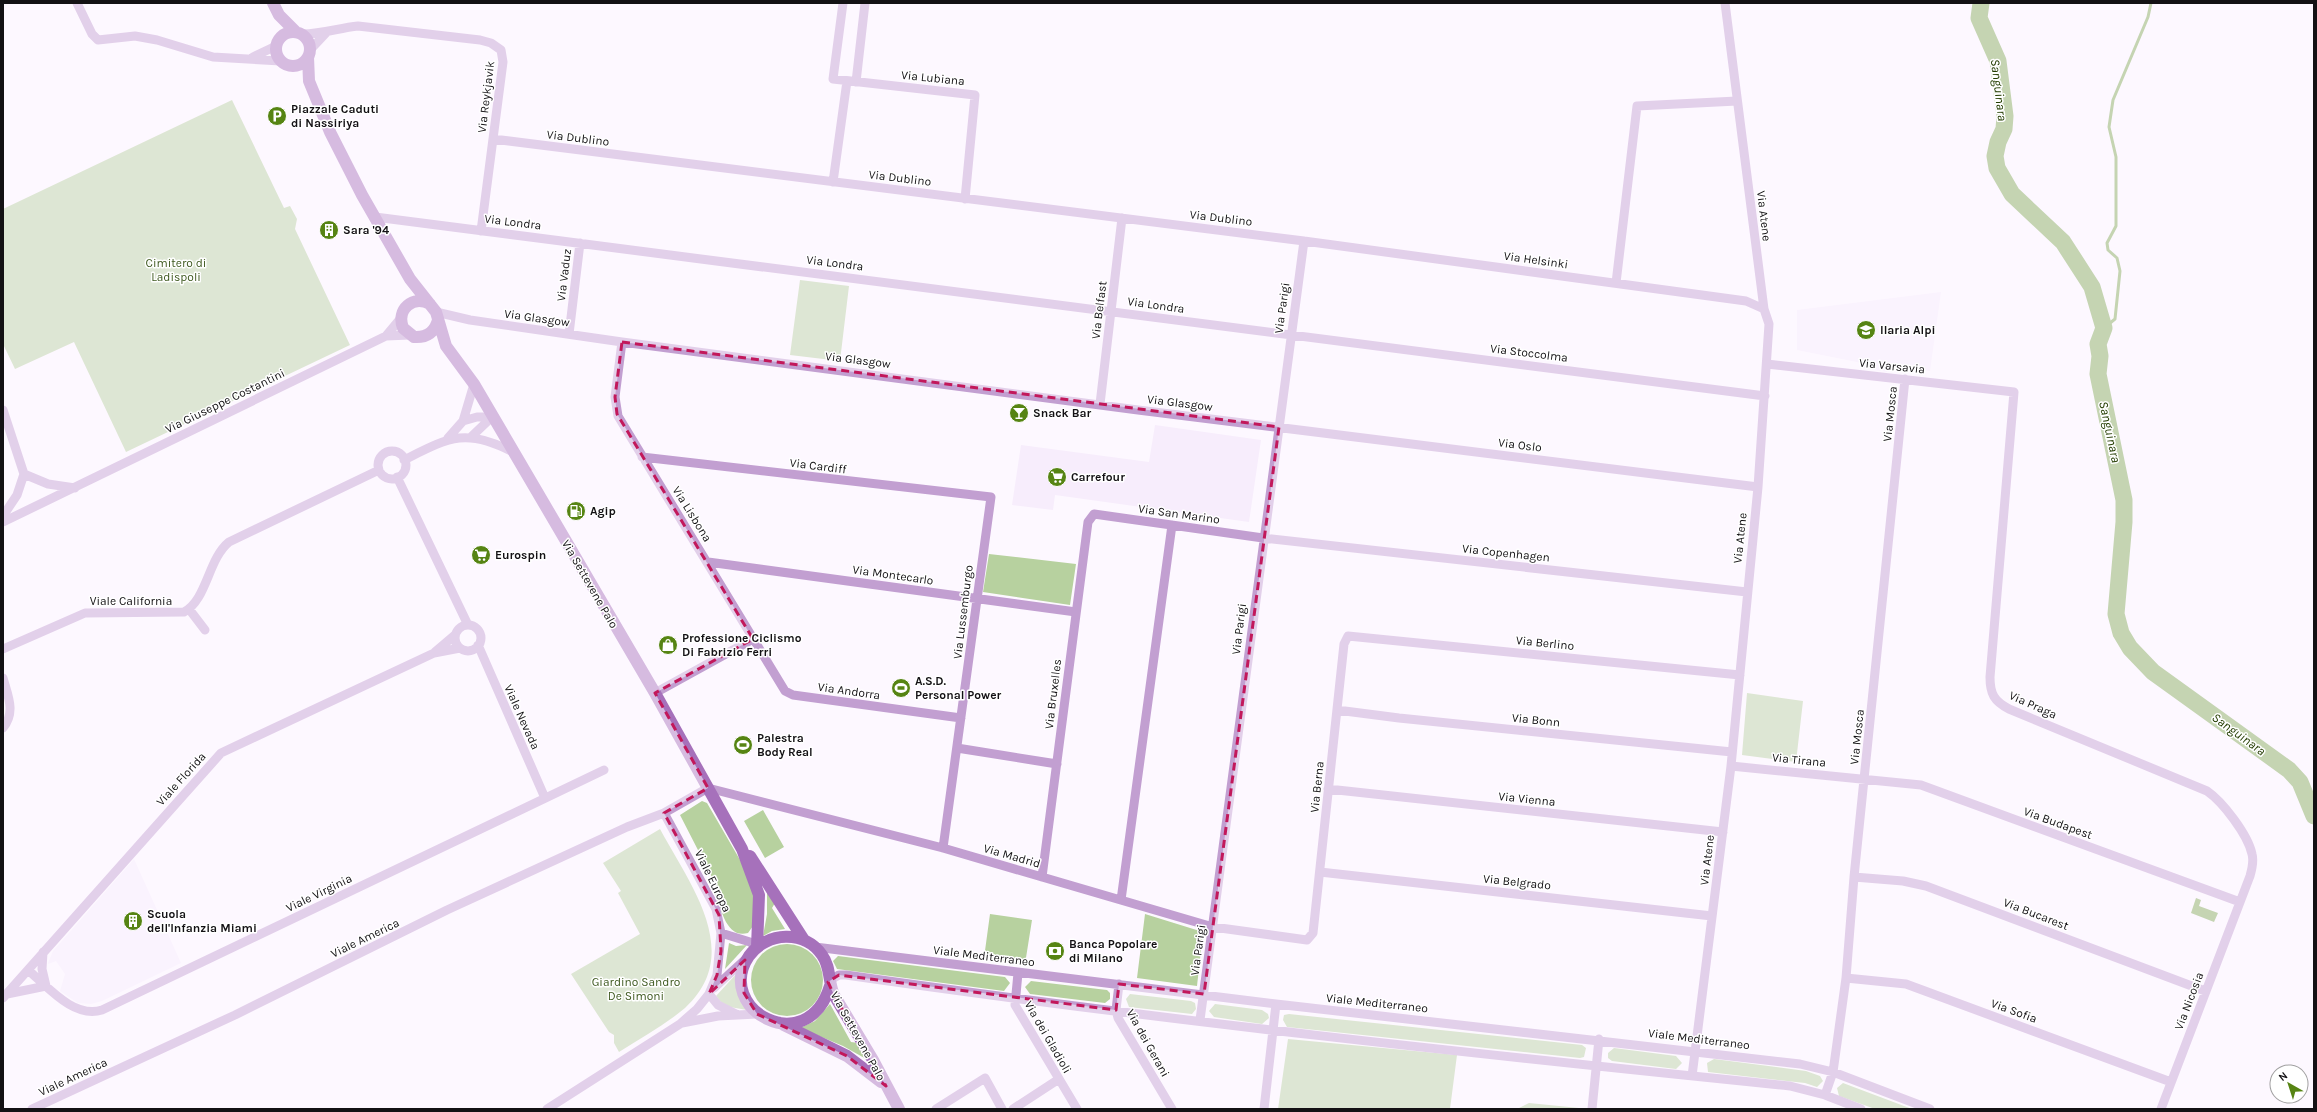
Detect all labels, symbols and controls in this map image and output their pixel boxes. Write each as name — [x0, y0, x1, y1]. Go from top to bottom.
water label: Sanguinara — [1988, 58, 2010, 122]
street label: Via Reykjavik — [475, 60, 497, 134]
street label: Via Lubiana — [901, 68, 965, 88]
place label: Piazzale Caduti di Nassiriya — [291, 102, 379, 130]
parking icon: Piazzale Caduti di Nassiriya — [266, 105, 288, 127]
street label: Via Dublino — [546, 127, 610, 149]
street label: Via Dublino — [868, 167, 932, 189]
street label: Via Atene — [1754, 190, 1774, 242]
street label: Via Dublino — [1189, 207, 1253, 229]
street label: Via Londra — [484, 212, 542, 232]
building icon: Sara '94 — [318, 219, 340, 241]
place label: Sara '94 — [343, 223, 389, 237]
street label: Via Vaduz — [554, 248, 574, 302]
street label: Via Helsinki — [1503, 249, 1569, 271]
street label: Via Londra — [806, 253, 864, 273]
park label: Cimitero di Ladispoli — [146, 256, 206, 284]
street label: Via Belfast — [1088, 280, 1110, 340]
street label: Via Parigi — [1271, 282, 1293, 334]
street label: Via Londra — [1127, 294, 1185, 316]
street label: Via Glasgow — [503, 306, 571, 330]
school or university icon: Ilaria Alpi — [1855, 319, 1877, 341]
place label: Ilaria Alpi — [1880, 323, 1935, 337]
street label: Via Stoccolma — [1489, 341, 1569, 365]
street label: Via Glasgow — [824, 349, 892, 371]
street label: Via Varsavia — [1858, 356, 1926, 376]
street label: Via Giuseppe Costantini — [163, 366, 287, 436]
street label: Via Mosca — [1880, 386, 1900, 442]
street label: Via Glasgow — [1146, 392, 1214, 414]
water label: Sanguinara — [2096, 400, 2124, 465]
bar icon: Snack Bar — [1008, 402, 1030, 424]
place label: Snack Bar — [1033, 406, 1091, 420]
street label: Via Oslo — [1497, 435, 1543, 455]
street label: Via Cardiff — [789, 456, 848, 477]
supermarket icon: Carrefour — [1046, 466, 1068, 488]
place label: Carrefour — [1071, 470, 1125, 484]
street label: Via Lisbona — [669, 484, 715, 544]
fuel station icon: Agip — [565, 500, 587, 522]
street label: Via San Marino — [1137, 501, 1221, 527]
place label: Agip — [590, 504, 616, 518]
street label: Via Atene — [1730, 512, 1750, 564]
street label: Via Settevene Palo — [559, 537, 621, 631]
street label: Via Copenhagen — [1461, 541, 1551, 565]
supermarket icon: Eurospin — [470, 544, 492, 566]
place label: Eurospin — [495, 548, 546, 562]
street label: Via Montecarlo — [852, 562, 934, 588]
street label: Via Lussemburgo — [950, 564, 976, 660]
street label: Viale California — [90, 594, 172, 608]
street label: Via Parigi — [1229, 603, 1249, 655]
place label: Professione Ciclismo Di Fabrizio Ferri — [682, 631, 802, 659]
street label: Via Berlino — [1515, 633, 1575, 653]
shop icon: Professione Ciclismo Di Fabrizio Ferri — [657, 634, 679, 656]
street label: Via Bruxelles — [1042, 658, 1064, 730]
place label: A.S.D. Personal Power — [915, 674, 1002, 702]
sports icon: A.S.D. Personal Power — [890, 677, 912, 699]
street label: Via Andorra — [817, 680, 881, 702]
street label: Viale Nevada — [501, 682, 543, 752]
street label: Via Praga — [2007, 688, 2059, 722]
street label: Via Mosca — [1847, 709, 1867, 765]
water label: Sanguinara — [2209, 710, 2269, 759]
street label: Via Bonn — [1511, 711, 1561, 729]
place label: Palestra Body Real — [757, 731, 813, 759]
sports icon: Palestra Body Real — [732, 734, 754, 756]
street label: Viale Florida — [153, 749, 209, 809]
street label: Via Tirana — [1771, 750, 1827, 770]
street label: Via Berna — [1307, 761, 1327, 813]
street label: Via Vienna — [1498, 789, 1556, 809]
street label: Via Budapest — [2022, 804, 2095, 842]
street label: Via Atene — [1697, 834, 1717, 886]
street label: Via Madrid — [982, 841, 1042, 871]
street label: Viale Europa — [692, 847, 734, 915]
street label: Viale Virginia — [284, 871, 354, 915]
street label: Via Belgrado — [1482, 871, 1552, 893]
street label: Via Bucarest — [2001, 895, 2071, 933]
place label: Scuola dell'Infanzia Miami — [147, 907, 257, 935]
building icon: Scuola dell'Infanzia Miami — [122, 910, 144, 932]
street label: Viale America — [329, 915, 401, 961]
street label: Via Parigi — [1187, 924, 1209, 976]
place label: Banca Popolare di Milano — [1069, 937, 1157, 965]
bank icon: Banca Popolare di Milano — [1044, 940, 1066, 962]
street label: Viale Mediterraneo — [932, 943, 1036, 969]
street label: Via Nicosia — [2172, 970, 2206, 1032]
park label: Giardino Sandro De Simoni — [592, 975, 680, 1003]
street label: Via Settevene Palo — [828, 989, 888, 1083]
street label: Viale Mediterraneo — [1325, 991, 1429, 1015]
street label: Via Sofia — [1989, 996, 2039, 1026]
street label: Via dei Gladioli — [1022, 998, 1074, 1076]
street label: Via dei Gerani — [1124, 1007, 1172, 1079]
street label: Viale Mediterraneo — [1647, 1026, 1751, 1052]
street label: Viale America — [36, 1055, 110, 1099]
north arrow — [2269, 1064, 2309, 1104]
text: N — [2276, 1069, 2290, 1084]

